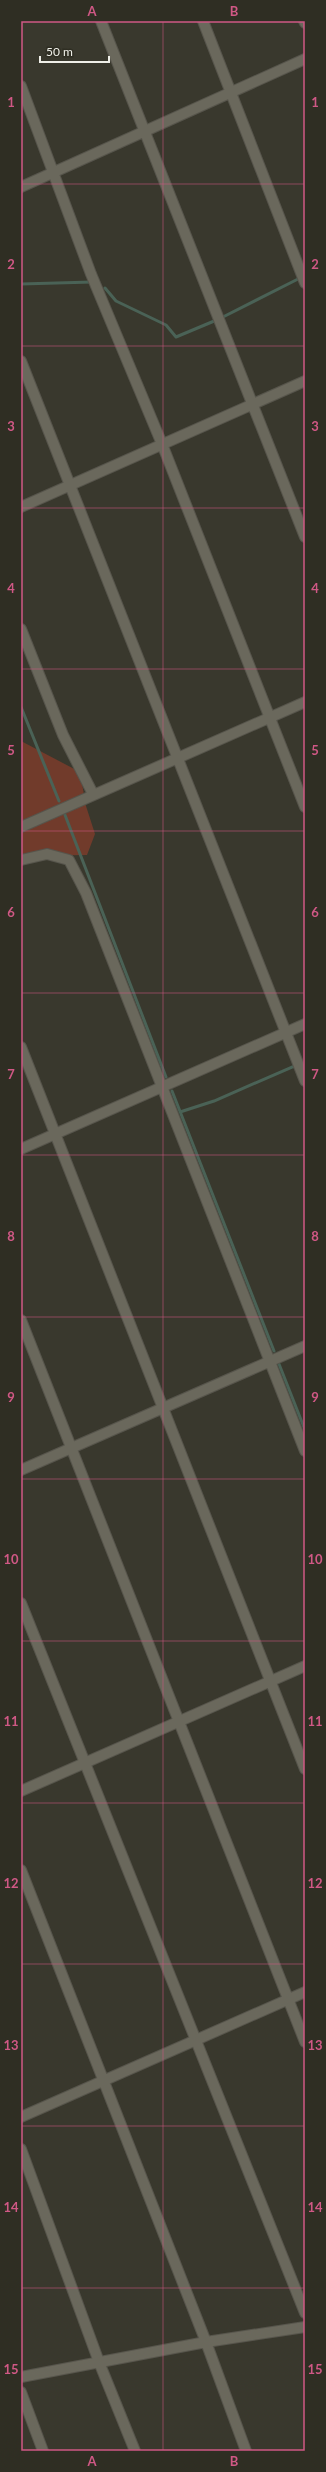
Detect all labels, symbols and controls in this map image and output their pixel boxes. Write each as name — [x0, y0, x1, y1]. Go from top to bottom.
text: A — [86, 3, 97, 19]
text: B — [230, 3, 239, 19]
scale bar — [40, 38, 109, 64]
text: 50 m — [46, 44, 73, 59]
text: 1 — [7, 94, 15, 110]
text: 1 — [311, 94, 319, 110]
text: 2 — [7, 256, 15, 272]
text: 2 — [311, 256, 319, 272]
text: 3 — [7, 418, 15, 434]
text: 3 — [311, 418, 319, 434]
text: 4 — [7, 580, 15, 596]
text: 4 — [311, 580, 319, 596]
text: 5 — [7, 742, 15, 758]
text: 5 — [311, 742, 319, 758]
text: 6 — [7, 904, 15, 920]
text: 6 — [311, 904, 319, 920]
text: 7 — [7, 1066, 15, 1082]
text: 7 — [311, 1066, 319, 1082]
text: 8 — [7, 1228, 15, 1244]
text: 8 — [311, 1228, 319, 1244]
text: 9 — [7, 1389, 15, 1405]
text: 9 — [311, 1389, 319, 1405]
text: 10 — [3, 1551, 19, 1567]
text: 10 — [307, 1551, 323, 1567]
text: 11 — [3, 1713, 19, 1729]
text: 11 — [307, 1713, 323, 1729]
text: 12 — [3, 1875, 19, 1891]
text: 12 — [307, 1875, 323, 1891]
text: 13 — [3, 2037, 19, 2053]
text: 13 — [307, 2037, 323, 2053]
text: 14 — [3, 2199, 19, 2215]
text: 14 — [307, 2199, 323, 2215]
text: 15 — [3, 2361, 19, 2377]
text: 15 — [307, 2361, 323, 2377]
text: A — [86, 2453, 97, 2469]
text: B — [230, 2453, 239, 2469]

